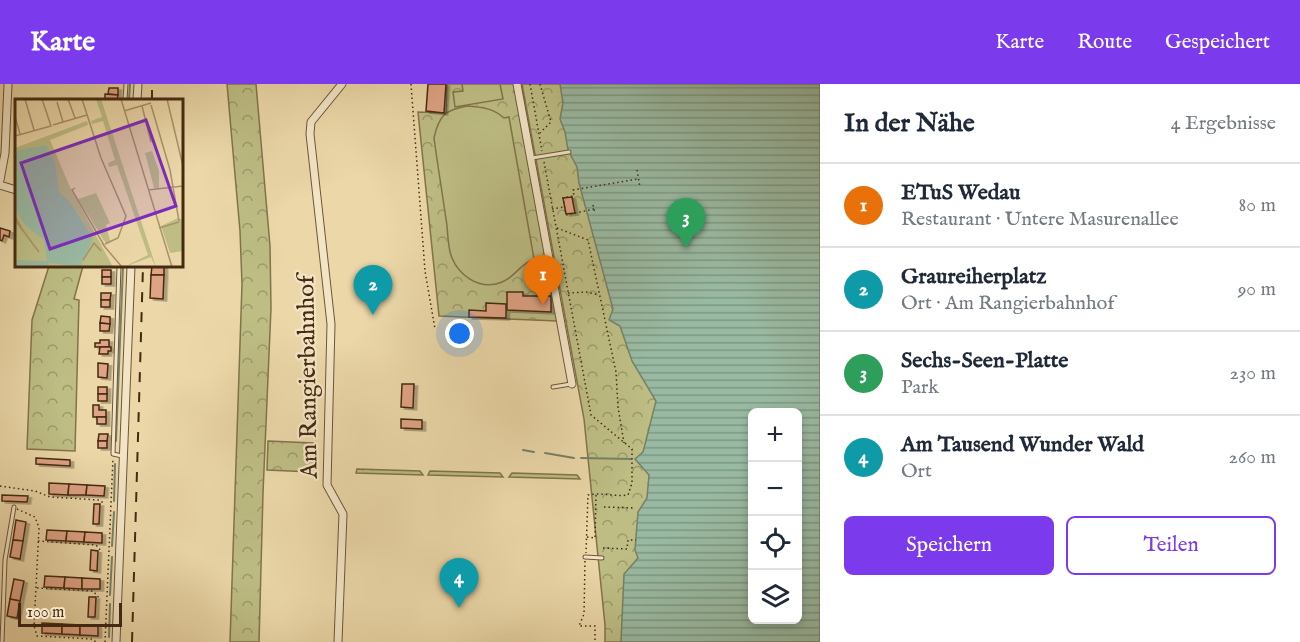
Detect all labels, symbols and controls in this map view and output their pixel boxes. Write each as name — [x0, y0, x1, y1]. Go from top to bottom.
text: Karte — [30, 25, 95, 60]
text: Karte — [995, 29, 1044, 56]
text: Route — [1077, 29, 1132, 56]
text: Gespeichert — [1165, 29, 1270, 56]
inset map — [15, 99, 183, 267]
text: In der Nähe — [844, 107, 975, 140]
text: 4 Ergebnisse — [1171, 111, 1276, 136]
text: ETuS Wedau — [901, 179, 1020, 207]
text: 1 — [860, 193, 867, 218]
text: 80 m — [1239, 193, 1276, 218]
pin: 3 — [666, 198, 706, 248]
text: Restaurant · Untere Masurenallee — [901, 207, 1179, 232]
pin: 1 — [524, 256, 562, 305]
text: Graureiherplatz — [901, 263, 1046, 291]
pin: 2 — [354, 266, 392, 315]
street label: Am Rangierbahnhof — [291, 271, 326, 480]
text: 2 — [859, 277, 868, 302]
text: 90 m — [1238, 277, 1276, 302]
text: Ort · Am Rangierbahnhof — [901, 291, 1114, 316]
your location — [445, 319, 474, 348]
text: Sechs-Seen-Platte — [901, 347, 1068, 375]
text: 3 — [860, 361, 867, 386]
text: 230 m — [1230, 361, 1276, 386]
text: Park — [901, 375, 939, 400]
map controls — [748, 408, 802, 624]
button: + — [748, 408, 802, 462]
text: Am Tausend Wunder Wald — [901, 431, 1144, 459]
text: 4 — [859, 445, 868, 470]
text: 260 m — [1229, 445, 1276, 470]
text: Ort — [901, 459, 932, 484]
button: − — [748, 462, 802, 516]
button: locate — [748, 516, 802, 570]
button: Speichern — [844, 516, 1054, 575]
button: Teilen — [1066, 516, 1276, 575]
pin: 4 — [440, 558, 478, 608]
button: layers — [748, 570, 802, 624]
scale bar — [18, 600, 122, 628]
text: 100 m — [27, 603, 64, 623]

